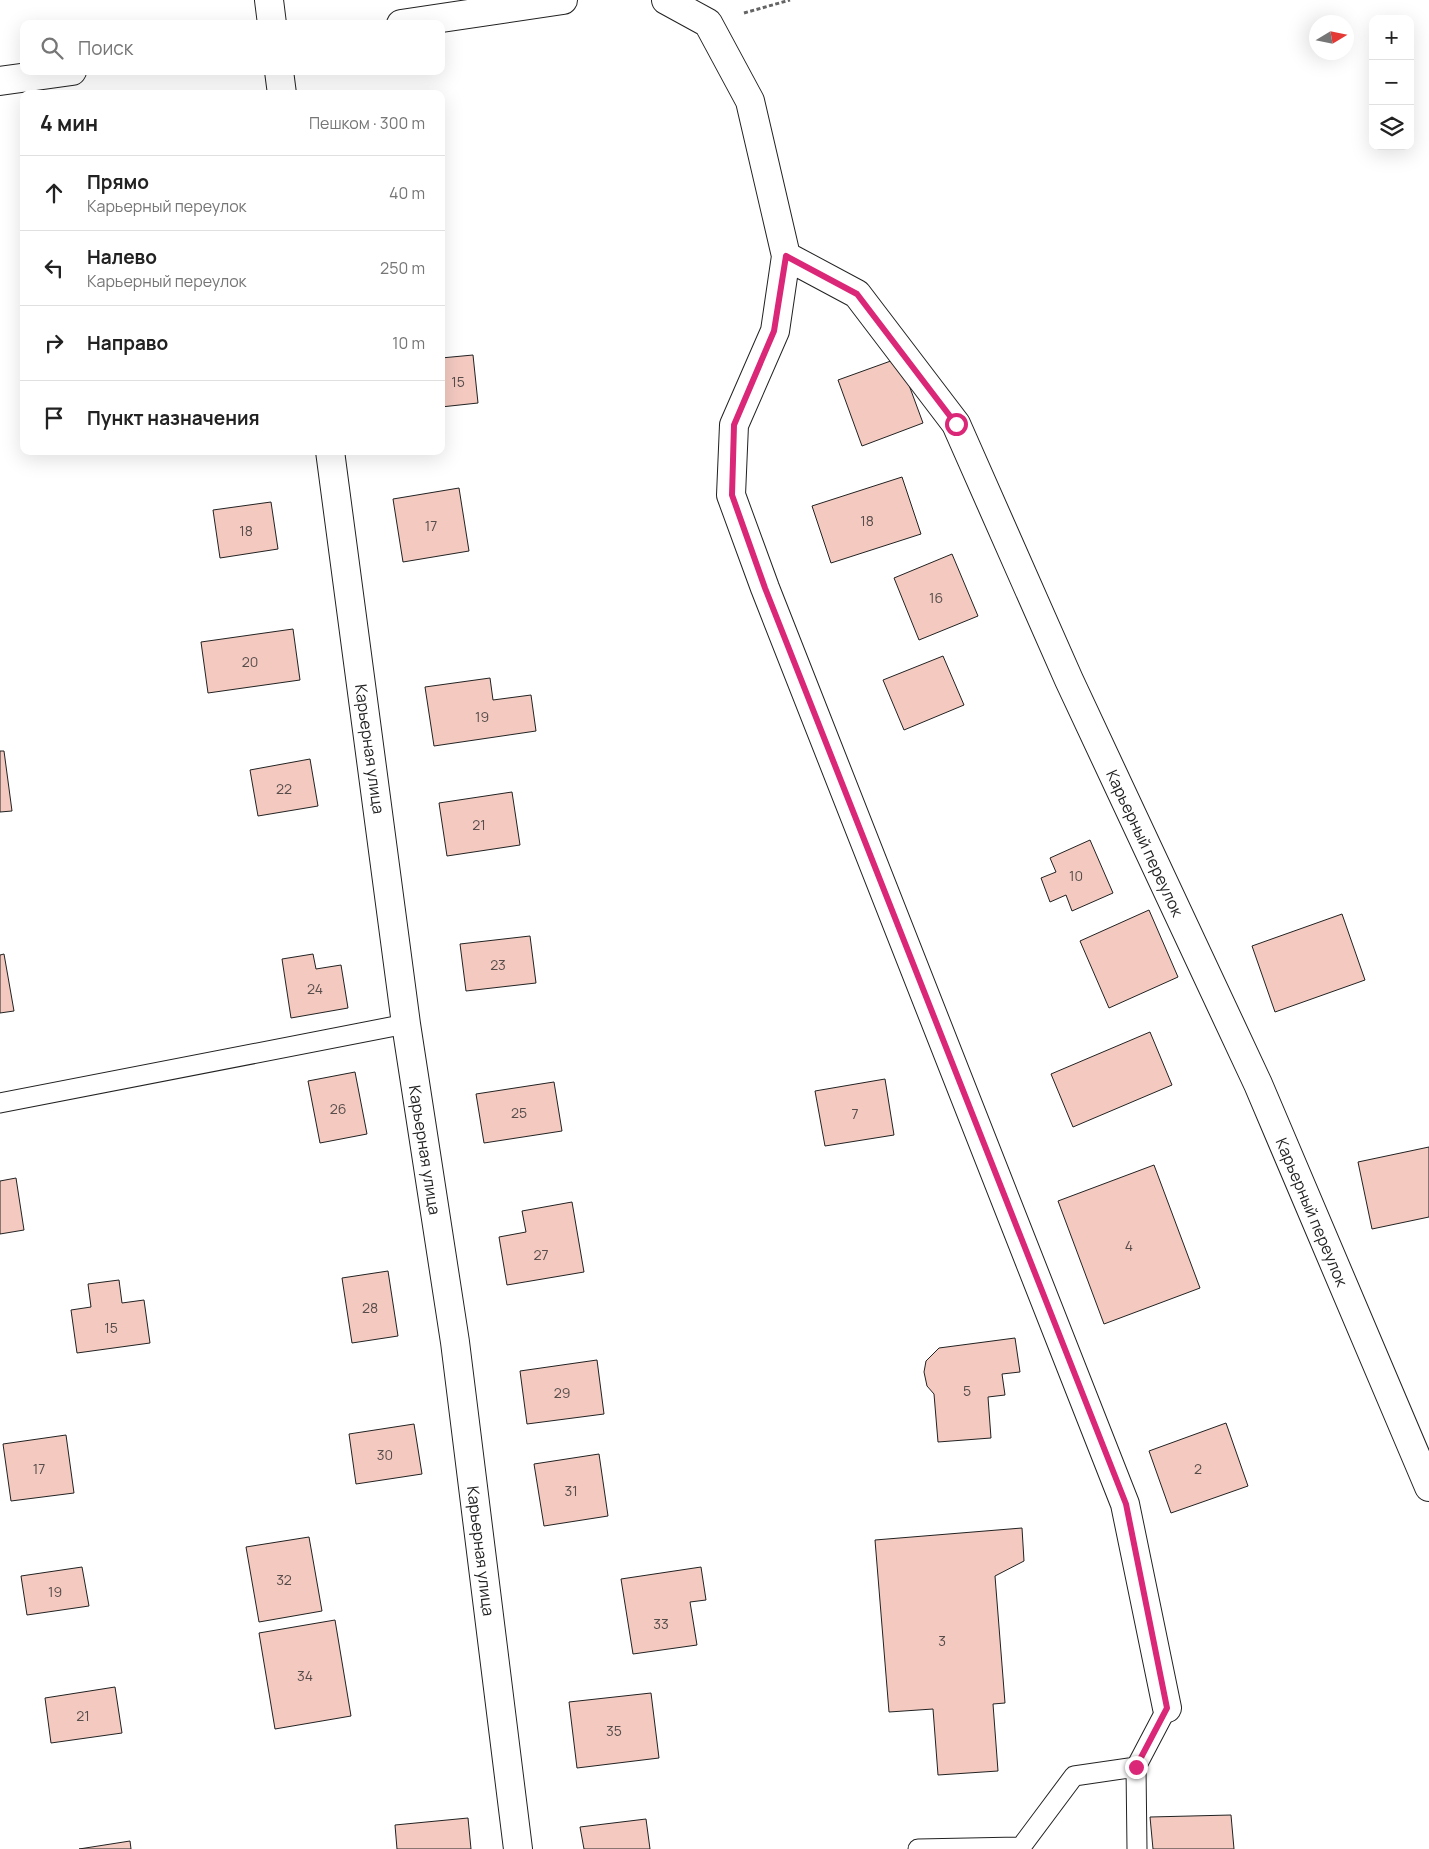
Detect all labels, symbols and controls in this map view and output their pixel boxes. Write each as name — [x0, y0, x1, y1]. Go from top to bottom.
north arrow — [1309, 15, 1354, 60]
map controls — [1369, 15, 1414, 150]
button: + — [1369, 15, 1414, 60]
search box — [20, 20, 445, 75]
icon: search — [38, 34, 66, 62]
text: Поиск — [78, 35, 133, 61]
button: − — [1369, 60, 1414, 105]
button: layers — [1369, 105, 1414, 150]
text: 4 мин — [40, 109, 98, 137]
text: Пешком · 300 m — [309, 112, 425, 134]
text: Прямо — [87, 169, 149, 195]
icon: ahead — [40, 179, 68, 207]
text: 40 m — [389, 182, 425, 204]
text: Карьерный переулок — [87, 195, 247, 217]
text: Налево — [87, 244, 157, 270]
icon: left — [40, 254, 68, 282]
text: 250 m — [380, 257, 425, 279]
text: Карьерный переулок — [87, 270, 247, 292]
icon: right — [40, 329, 68, 357]
text: Направо — [87, 330, 168, 356]
text: 10 m — [392, 332, 425, 354]
house number: 15 — [451, 372, 465, 391]
icon: arrive — [40, 404, 68, 432]
text: Пункт назначения — [87, 405, 260, 431]
route start — [945, 413, 968, 436]
house number: 18 — [860, 511, 874, 530]
house number: 17 — [425, 516, 437, 535]
house number: 18 — [239, 521, 253, 540]
house number: 16 — [929, 588, 943, 607]
house number: 20 — [242, 652, 258, 671]
street label: Карьерная улица — [350, 683, 390, 815]
house number: 19 — [475, 707, 489, 726]
street label: Карьерный переулок — [1101, 766, 1189, 921]
house number: 22 — [276, 779, 292, 798]
house number: 21 — [472, 815, 486, 834]
house number: 10 — [1069, 866, 1083, 885]
house number: 23 — [490, 955, 506, 974]
house number: 24 — [307, 979, 323, 998]
street label: Карьерная улица — [404, 1084, 446, 1216]
house number: 26 — [330, 1099, 346, 1118]
house number: 25 — [511, 1103, 527, 1122]
house number: 7 — [851, 1104, 859, 1123]
street label: Карьерный переулок — [1271, 1134, 1354, 1291]
house number: 4 — [1125, 1236, 1133, 1255]
house number: 27 — [533, 1245, 549, 1264]
house number: 28 — [362, 1298, 378, 1317]
house number: 15 — [104, 1318, 118, 1337]
house number: 5 — [963, 1381, 971, 1400]
house number: 29 — [554, 1383, 570, 1402]
house number: 30 — [377, 1445, 393, 1464]
house number: 17 — [33, 1459, 45, 1478]
house number: 2 — [1194, 1459, 1202, 1478]
house number: 31 — [564, 1481, 578, 1500]
street label: Карьерная улица — [462, 1485, 500, 1617]
house number: 32 — [276, 1570, 292, 1589]
house number: 19 — [48, 1582, 62, 1601]
house number: 33 — [653, 1614, 669, 1633]
house number: 3 — [938, 1631, 946, 1650]
house number: 34 — [297, 1666, 313, 1685]
house number: 21 — [76, 1706, 90, 1725]
house number: 35 — [606, 1721, 622, 1740]
route end — [1125, 1756, 1148, 1779]

